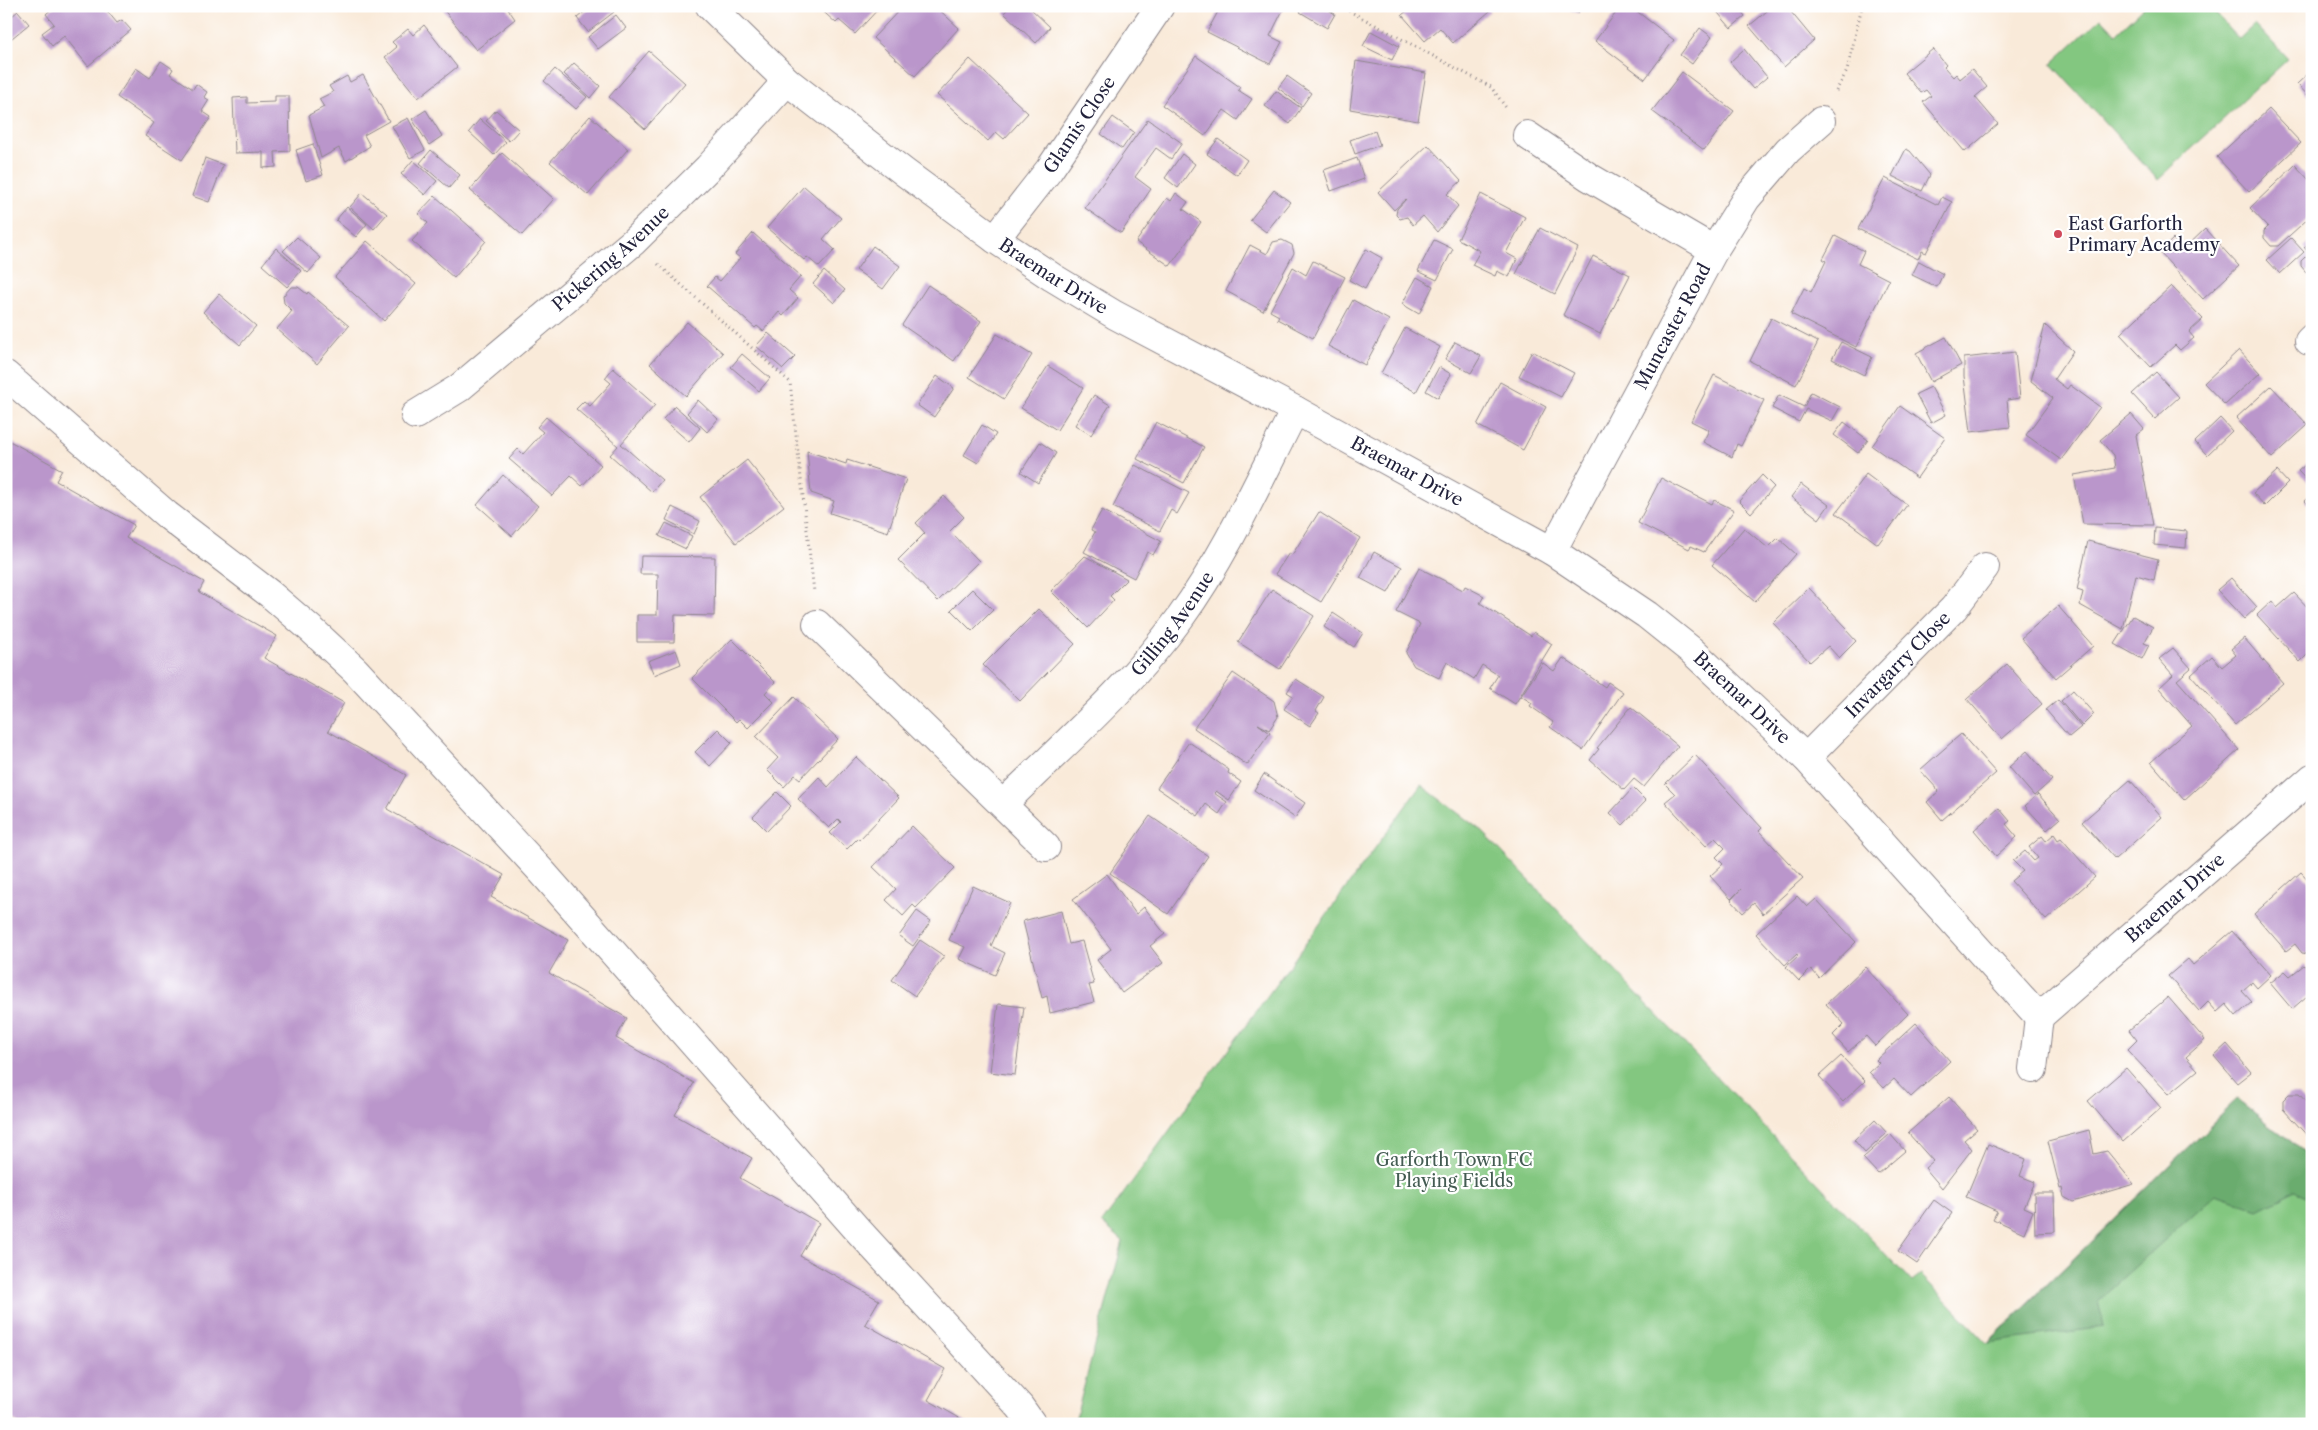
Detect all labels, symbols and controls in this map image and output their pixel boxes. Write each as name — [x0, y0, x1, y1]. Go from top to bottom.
street label: Glamis Close — [1039, 72, 1120, 178]
street label: Pickering Avenue — [548, 201, 674, 316]
place label: East Garforth Primary Academy — [2068, 213, 2221, 256]
marker: East Garforth Primary Academy — [2052, 228, 2064, 240]
street label: Braemar Drive — [995, 234, 1112, 319]
street label: Muncaster Road — [1630, 260, 1716, 393]
street label: Braemar Drive — [1347, 432, 1467, 511]
street label: Gilling Avenue — [1126, 568, 1219, 681]
street label: Invargarry Close — [1841, 607, 1955, 722]
street label: Braemar Drive — [1689, 647, 1795, 748]
street label: Braemar Drive — [2121, 849, 2229, 947]
park label: Garforth Town FC Playing Fields — [1375, 1149, 1533, 1192]

